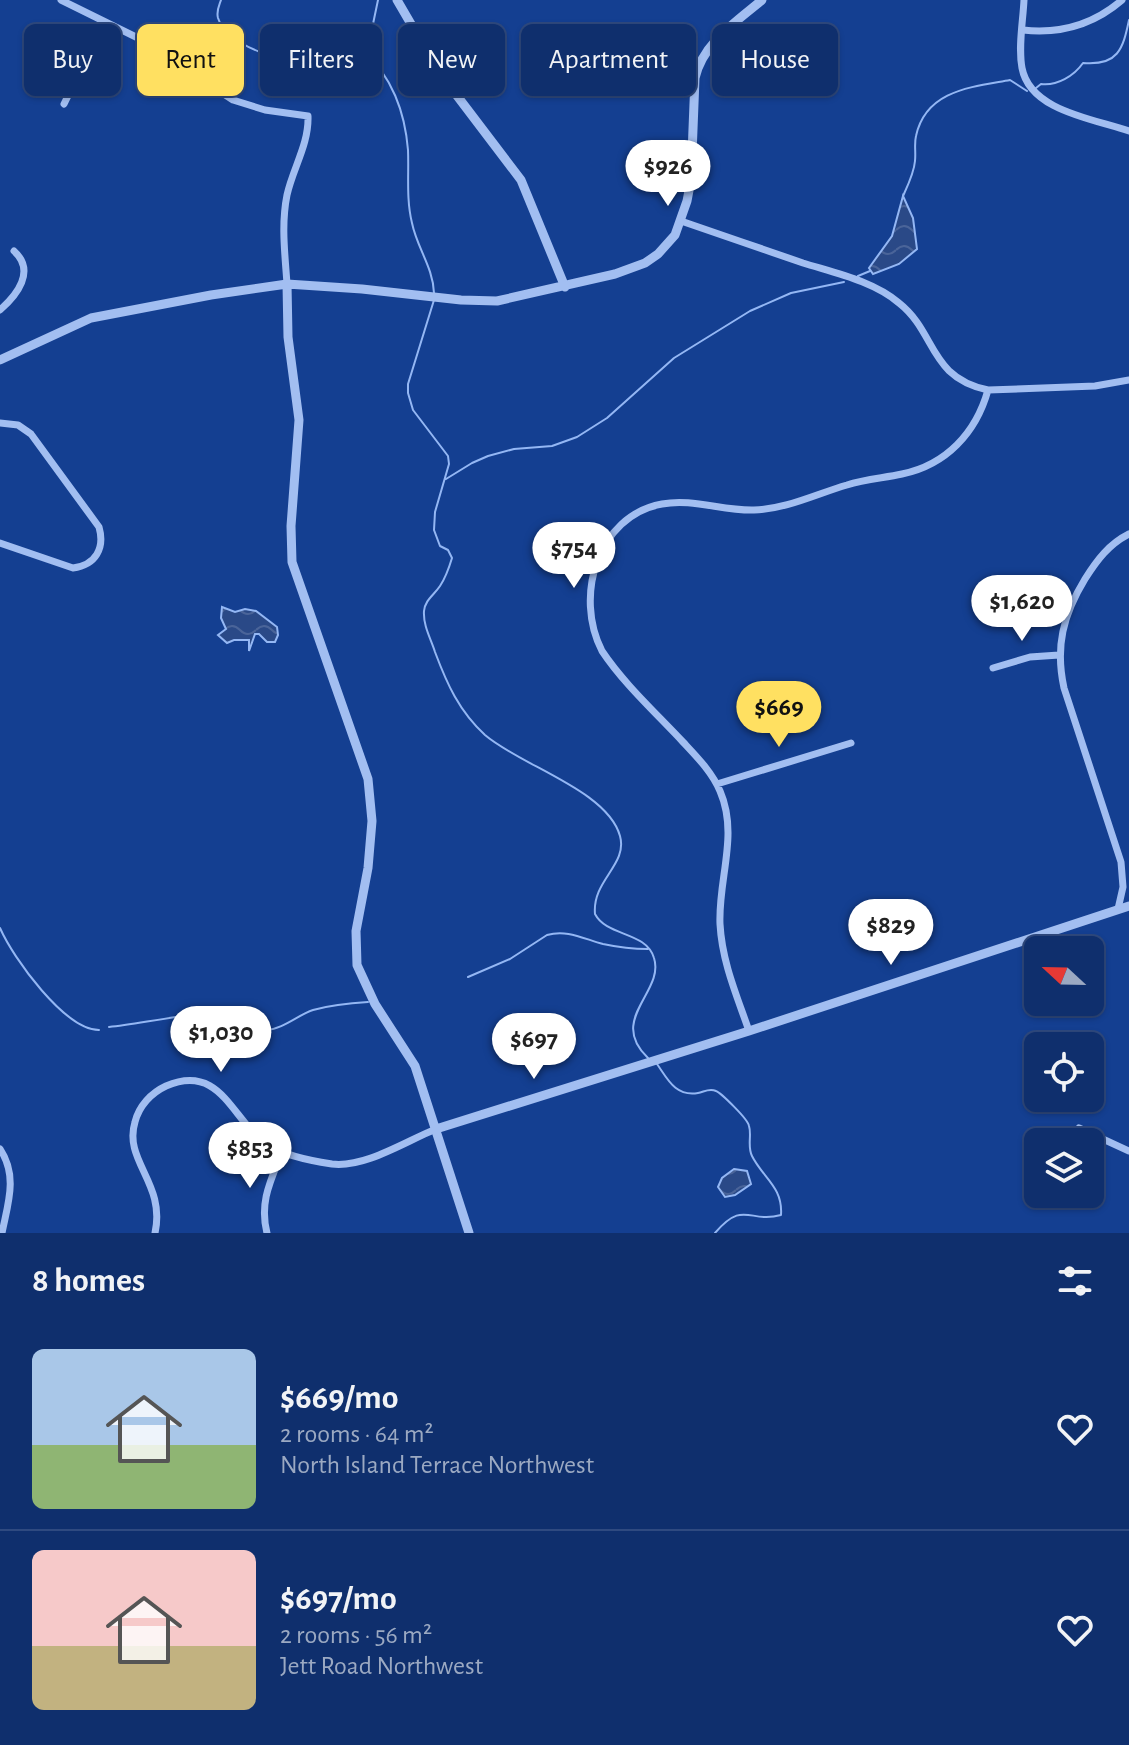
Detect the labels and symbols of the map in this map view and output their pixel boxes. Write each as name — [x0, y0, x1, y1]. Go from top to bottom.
pin: $926 — [621, 140, 715, 208]
pin: $754 — [527, 522, 621, 590]
pin: $1,620 — [957, 575, 1087, 643]
pin: $669 — [732, 681, 826, 749]
pin: $829 — [844, 899, 938, 967]
north arrow — [1024, 936, 1104, 1016]
pin: $1,030 — [156, 1006, 286, 1074]
pin: $697 — [487, 1013, 581, 1081]
pin: $853 — [203, 1122, 297, 1190]

